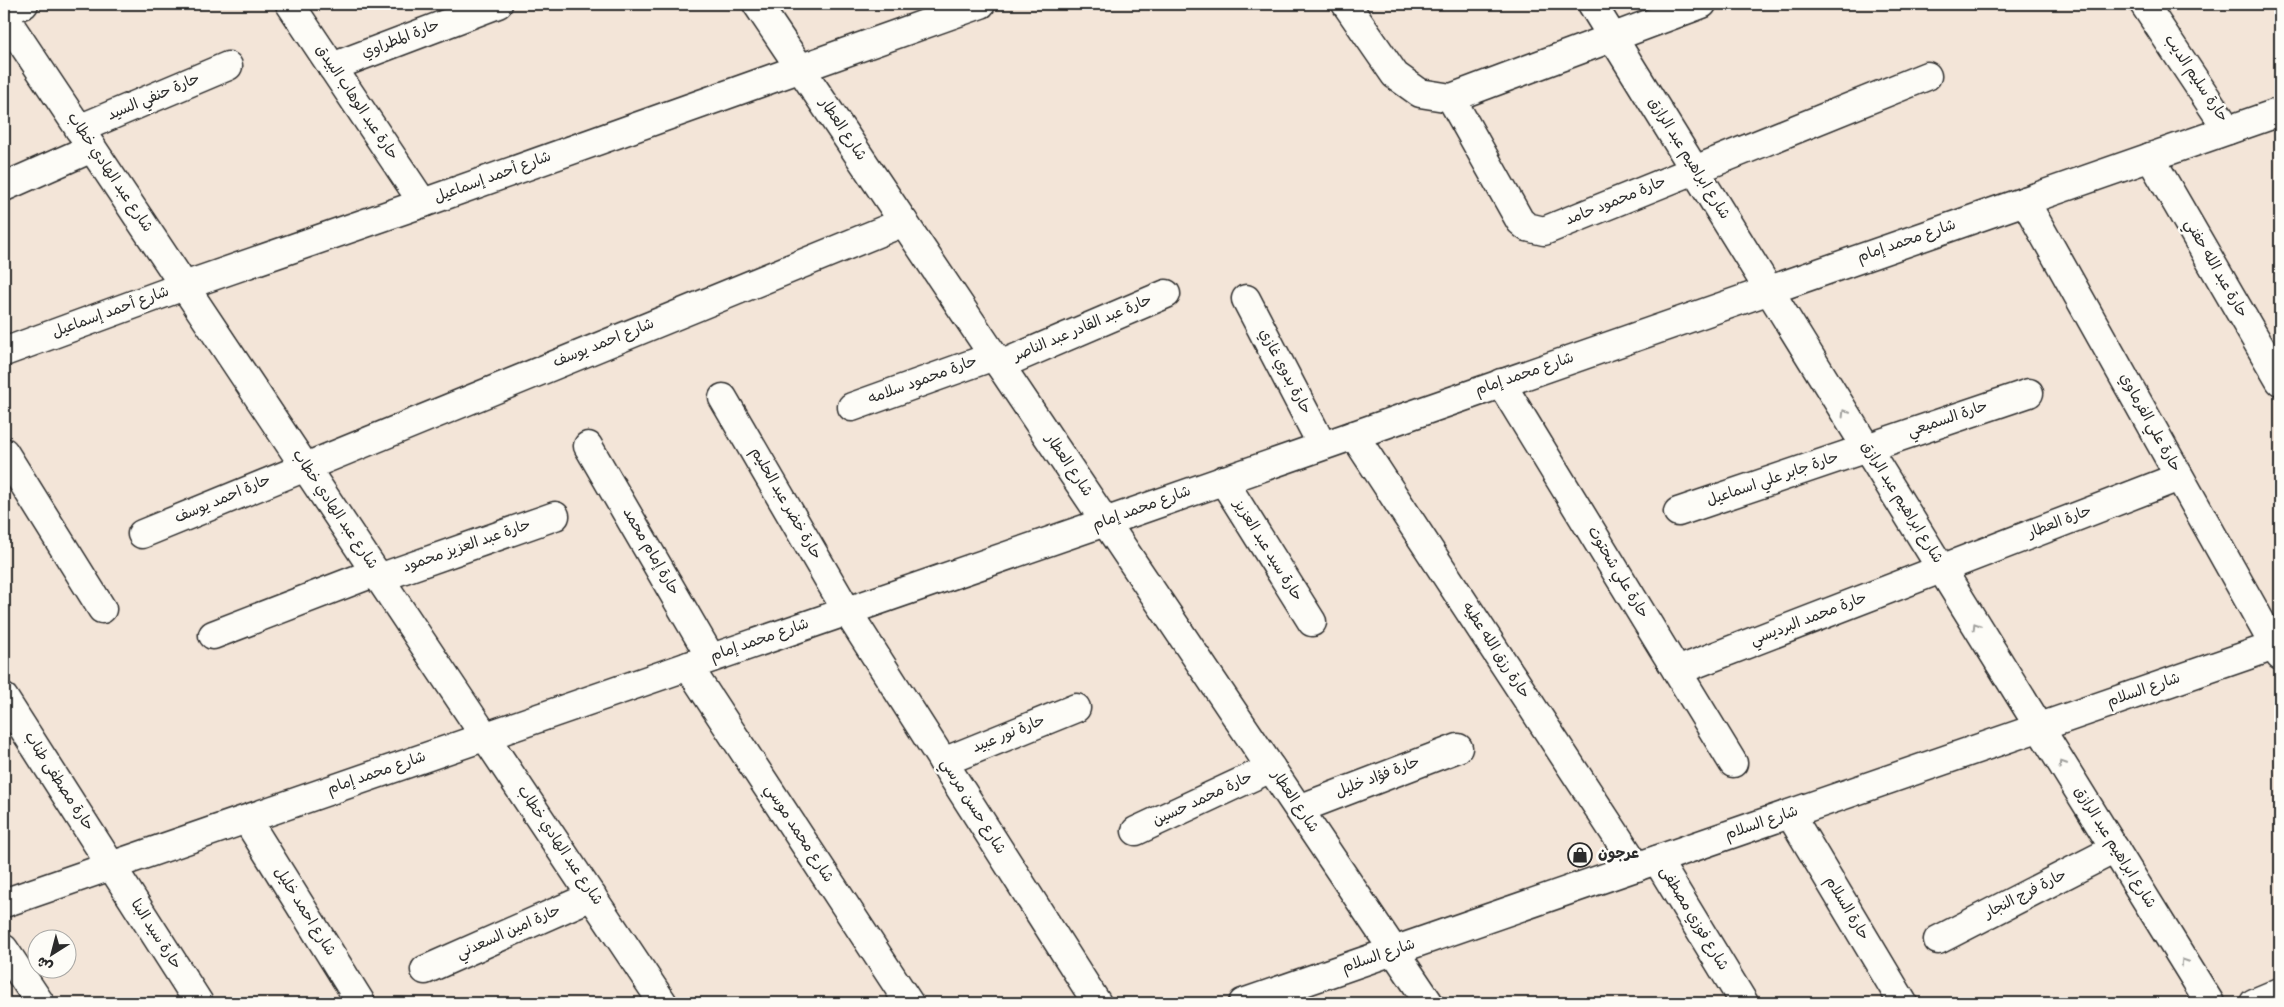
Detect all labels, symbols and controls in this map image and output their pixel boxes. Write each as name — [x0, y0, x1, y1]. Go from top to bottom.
street label: حارة المطراوي — [359, 17, 443, 63]
street label: حارة سليم الديب — [2158, 32, 2231, 127]
street label: حارة عبد الوهاب البيدق — [311, 42, 401, 164]
street label: حارة حنفي السيد — [105, 70, 204, 127]
street label: شارع العطار — [814, 94, 869, 165]
street label: شارع ابراهيم عبد الرازق — [1642, 95, 1733, 224]
street label: شارع عبد الهادي خطاب — [62, 110, 156, 236]
street label: شارع أحمد إسماعيل — [431, 147, 554, 208]
street label: حارة محمود حامد — [1563, 174, 1669, 230]
street label: شارع محمد إمام — [1855, 217, 1959, 267]
street label: حارة عبد الله حفني — [2178, 217, 2250, 322]
street label: شارع أحمد إسماعيل — [49, 282, 172, 343]
street label: حارة عبد القادر عبد الناصر — [1010, 292, 1155, 367]
street label: شارع احمد يوسف — [551, 316, 657, 372]
street label: حارة بدوي غازي — [1254, 326, 1314, 418]
street label: شارع محمد إمام — [1473, 350, 1577, 400]
street label: حارة محمود سلامه — [866, 353, 980, 409]
street label: حارة علي الفرماوي — [2113, 370, 2184, 477]
street label: حارة السميعي — [1906, 398, 1991, 444]
one-way arrow — [1842, 409, 1852, 418]
street label: شارع العطار — [1040, 430, 1095, 501]
street label: شارع ابراهيم عبد الرازق — [1855, 439, 1946, 568]
street label: حارة خضر عبد الحليم — [745, 445, 824, 564]
street label: شارع عبد الهادي خطاب — [287, 447, 381, 573]
street label: حارة جابر علي اسماعيل — [1705, 449, 1842, 513]
street label: حارة احمد يوسف — [172, 472, 274, 528]
street label: شارع محمد إمام — [1090, 483, 1194, 535]
street label: حارة سيد عبد العزيز — [1227, 495, 1305, 605]
street label: حارة العطار — [2025, 503, 2094, 544]
street label: حارة إمام محمد — [618, 505, 682, 599]
street label: حارة عبد العزيز محمود — [401, 517, 533, 577]
street label: حارة علي شحتوت — [1581, 524, 1651, 623]
street label: حارة محمد البرديسي — [1748, 590, 1870, 652]
street label: حارة رزق الله عطيه — [1457, 599, 1533, 703]
street label: شارع محمد إمام — [708, 616, 812, 666]
one-way arrow — [1973, 622, 1983, 631]
street label: شارع السلام — [2105, 670, 2183, 712]
street label: حارة نور عبيد — [970, 712, 1048, 758]
street label: حارة مصطفى طناب — [19, 729, 97, 835]
street label: شارع محمد إمام — [325, 749, 429, 799]
street label: حارة فؤاد خليل — [1333, 754, 1423, 802]
street label: شارع حسن مرسي — [934, 756, 1009, 859]
one-way arrow — [2059, 760, 2068, 769]
street label: شارع العطار — [1266, 766, 1321, 837]
street label: حارة محمد حسين — [1150, 769, 1256, 831]
street label: شارع محمد موسي — [758, 782, 836, 888]
street label: شارع عبد الهادي خطاب — [512, 783, 606, 909]
street label: شارع ابراهيم عبد الرازق — [2068, 784, 2159, 913]
street label: شارع السلام — [1723, 803, 1801, 845]
shop icon: عرجون — [1567, 842, 1593, 868]
place label: عرجون — [1598, 846, 1639, 864]
street label: شارع احمد خليل — [269, 864, 339, 960]
street label: شارع فوزي مصطفى — [1655, 864, 1731, 974]
street label: حارة فرج النجار — [1981, 867, 2070, 924]
street label: حارة السلام — [1820, 874, 1872, 944]
street label: حارة سيد البنا — [126, 897, 184, 973]
street label: حارة امين السعدني — [454, 902, 565, 966]
north arrow — [28, 930, 78, 980]
street label: شارع السلام — [1340, 936, 1418, 978]
text: ش — [35, 951, 57, 974]
one-way arrow — [2181, 958, 2190, 967]

